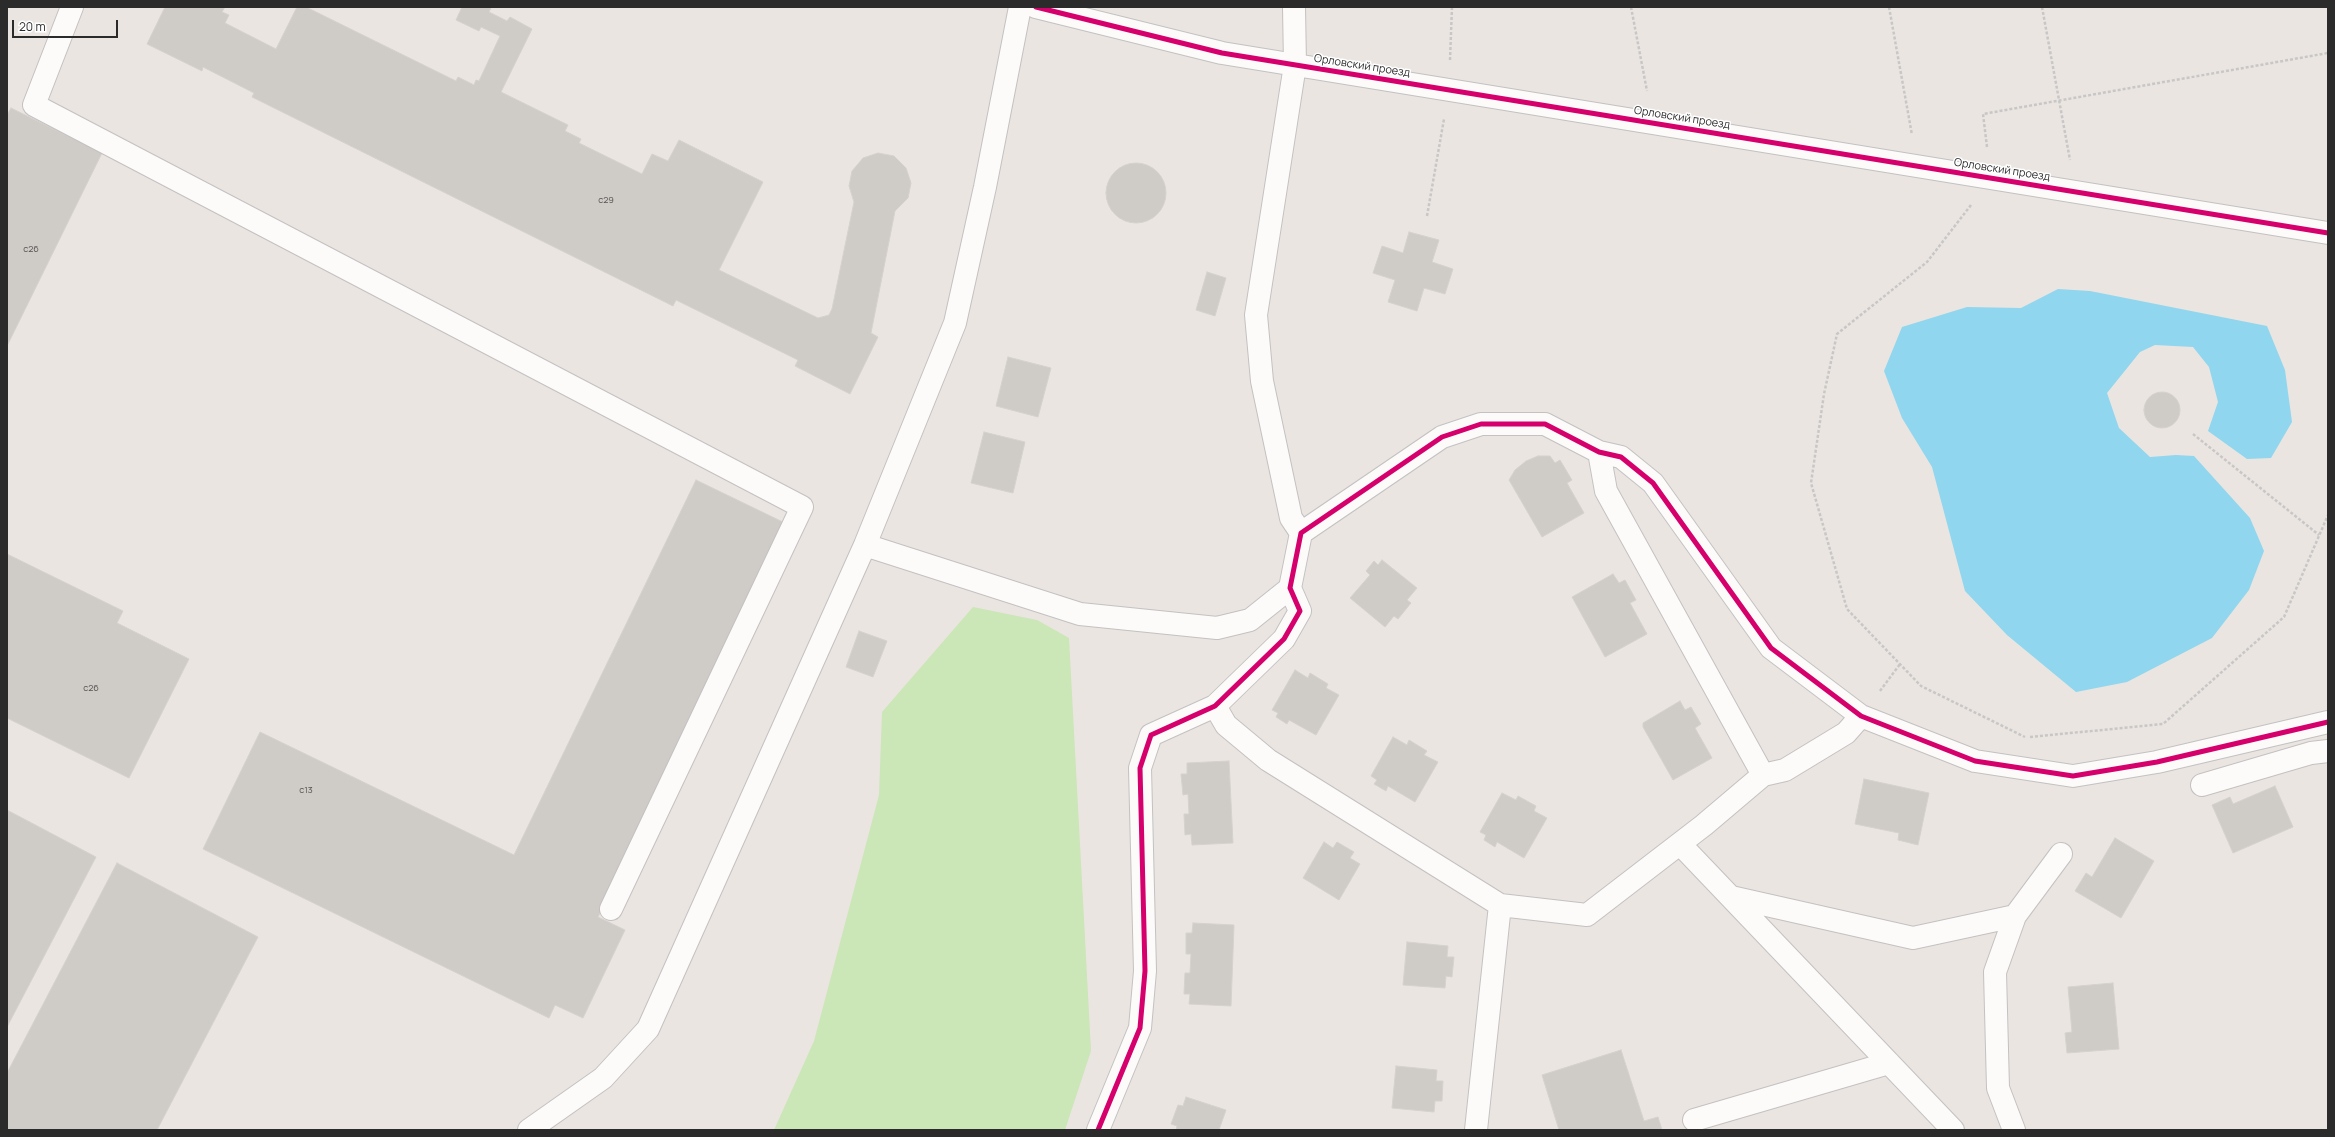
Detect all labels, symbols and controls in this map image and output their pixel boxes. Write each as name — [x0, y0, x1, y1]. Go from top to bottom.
scale bar — [14, 12, 120, 38]
text: 20 m — [19, 18, 46, 35]
street label: Орловский проезд — [1313, 52, 1411, 80]
street label: Орловский проезд — [1633, 104, 1731, 132]
street label: Орловский проезд — [1953, 156, 2051, 184]
house number: с29 — [598, 195, 614, 205]
house number: с26 — [23, 244, 39, 254]
house number: с26 — [83, 683, 99, 693]
house number: с13 — [299, 785, 313, 795]

